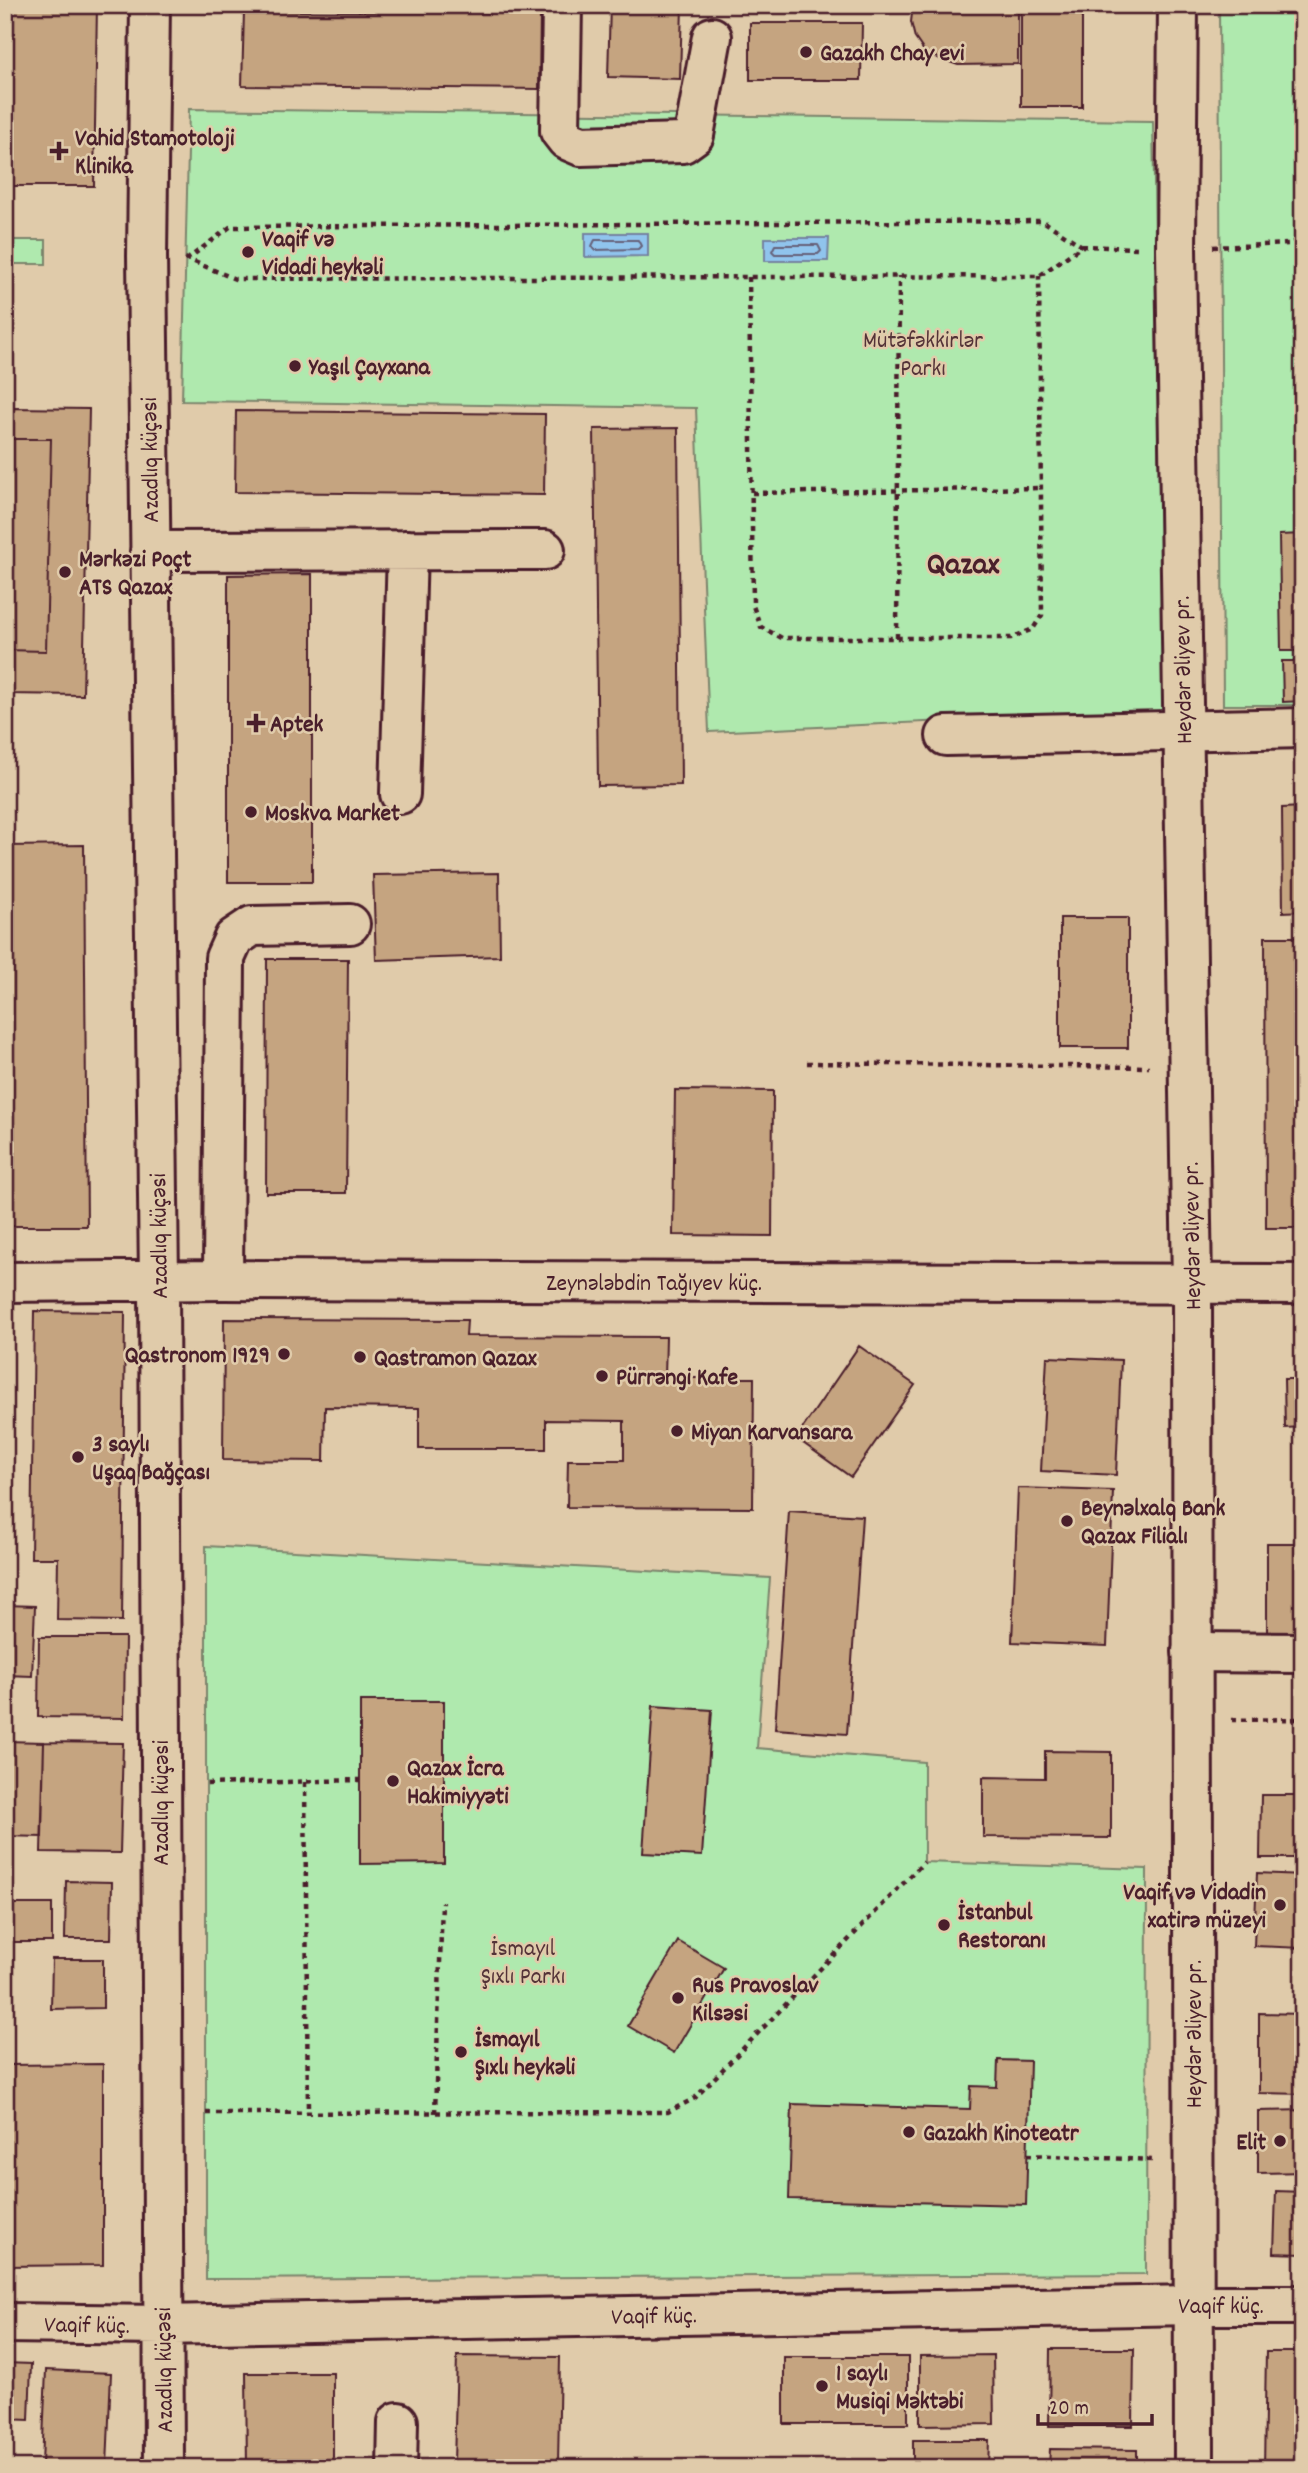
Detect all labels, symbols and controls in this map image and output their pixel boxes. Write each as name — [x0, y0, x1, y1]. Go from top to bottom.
place label: Gazakh Chay evi — [820, 38, 965, 72]
marker: Gazakh Chay evi — [798, 44, 814, 60]
place label: Vahid Stamotoloji Klinika — [75, 123, 235, 185]
marker: Vahid Stamotoloji Klinika — [49, 141, 69, 161]
place label: Vaqif və Vidadi heykəli — [262, 224, 384, 286]
marker: Vaqif və Vidadi heykəli — [240, 244, 256, 260]
park label: Mütəfəkkirlər Parkı — [863, 325, 983, 387]
place label: Yaşıl Çayxana — [308, 352, 430, 386]
marker: Yaşıl Çayxana — [287, 358, 303, 374]
street label: Azadlıq küçəsi — [134, 397, 170, 523]
place label: Mərkəzi Poçt ATS Qazax — [79, 544, 191, 606]
district label: Qazax — [927, 544, 999, 590]
marker: Mərkəzi Poçt ATS Qazax — [57, 564, 73, 580]
street label: Heydər Əliyev pr. — [1167, 595, 1203, 744]
place label: Aptek — [270, 709, 324, 743]
marker: Aptek — [248, 715, 264, 731]
place label: Moskva Market — [265, 798, 400, 832]
marker: Moskva Market — [243, 804, 259, 820]
street label: Heydər Əliyev pr. — [1176, 1161, 1212, 1310]
street label: Azadlıq küçəsi — [143, 1173, 179, 1299]
street label: Zeynələbdin Tağıyev küç. — [546, 1268, 762, 1302]
place label: Qastronom 1929 — [125, 1340, 270, 1374]
place label: Qastramon Qazax — [374, 1343, 537, 1377]
marker: Qastronom 1929 — [276, 1346, 292, 1362]
marker: Qastramon Qazax — [352, 1349, 368, 1365]
place label: Pürrəngi Kafe — [616, 1362, 739, 1396]
marker: Pürrəngi Kafe — [594, 1368, 610, 1384]
place label: Miyan Karvansara — [691, 1417, 853, 1451]
marker: Miyan Karvansara — [669, 1423, 685, 1439]
place label: 3 saylı Uşaq Bağçası — [92, 1429, 210, 1491]
marker: 3 saylı Uşaq Bağçası — [70, 1449, 86, 1465]
place label: Beynəlxalq Bank Qazax Filialı — [1081, 1493, 1225, 1555]
marker: Beynəlxalq Bank Qazax Filialı — [1059, 1513, 1075, 1529]
street label: Azadlıq küçəsi — [146, 1740, 180, 1866]
place label: Qazax İcra Hakimiyyəti — [407, 1753, 509, 1815]
marker: Qazax İcra Hakimiyyəti — [385, 1773, 401, 1789]
place label: Vaqif və Vidadin xatirə müzeyi — [1123, 1877, 1267, 1939]
place label: İstanbul Restoranı — [958, 1897, 1046, 1959]
marker: Vaqif və Vidadin xatirə müzeyi — [1272, 1897, 1288, 1913]
marker: İstanbul Restoranı — [936, 1917, 952, 1933]
park label: İsmayıl Şıxlı Parkı — [481, 1933, 565, 1995]
street label: Heydər Əliyev pr. — [1179, 1960, 1213, 2108]
place label: Rus Pravoslav Kilsəsi — [692, 1970, 819, 2032]
marker: Rus Pravoslav Kilsəsi — [670, 1990, 686, 2006]
place label: İsmayıl Şıxlı heykəli — [475, 2024, 576, 2086]
marker: İsmayıl Şıxlı heykəli — [453, 2044, 469, 2060]
place label: Gazakh Kinoteatr — [923, 2118, 1080, 2152]
marker: Gazakh Kinoteatr — [901, 2124, 917, 2140]
place label: Elit — [1236, 2127, 1266, 2161]
marker: Elit — [1272, 2133, 1288, 2149]
street label: Vaqif küç. — [1178, 2291, 1264, 2325]
street label: Vaqif küç. — [611, 2300, 697, 2336]
street label: Azadlıq küçəsi — [148, 2307, 184, 2433]
street label: Vaqif küç. — [44, 2309, 130, 2345]
place label: 1 saylı Musiqi Məktəbi — [836, 2358, 964, 2420]
marker: 1 saylı Musiqi Məktəbi — [814, 2378, 830, 2394]
scale bar — [1038, 2382, 1152, 2426]
text: 20 m — [1049, 2395, 1089, 2425]

